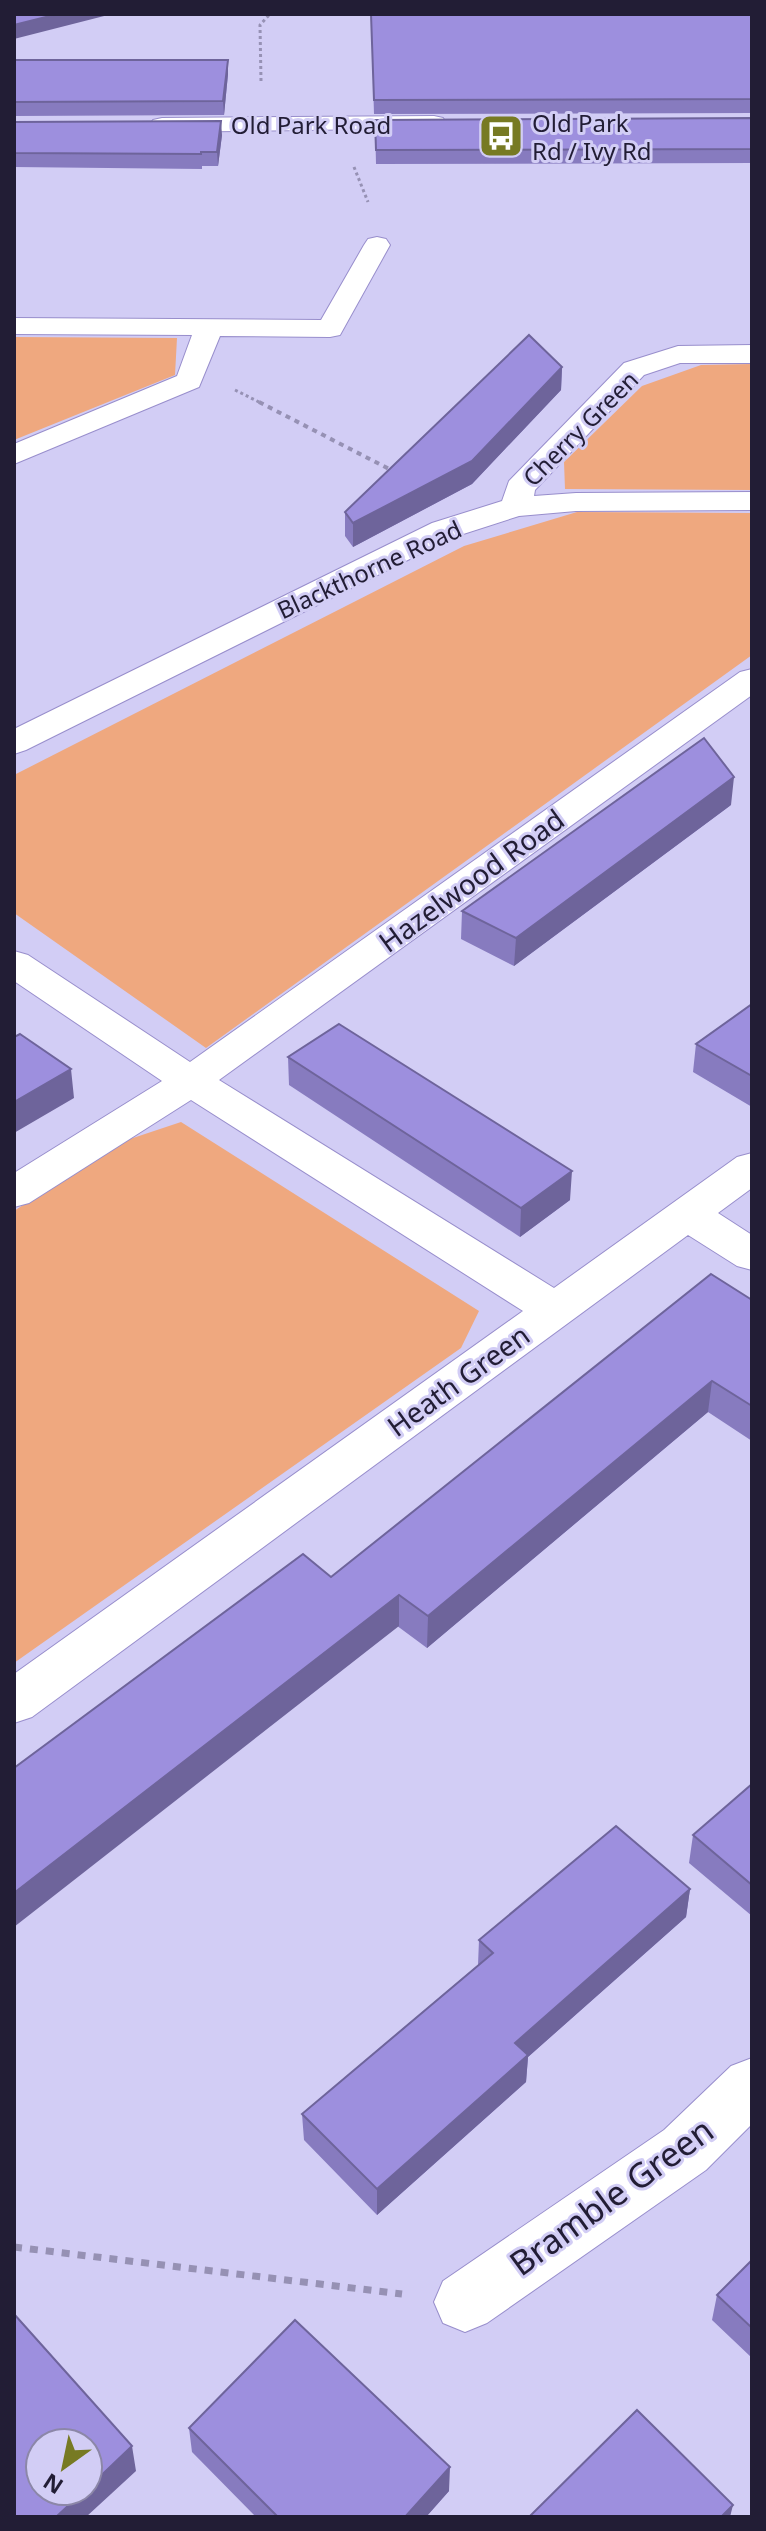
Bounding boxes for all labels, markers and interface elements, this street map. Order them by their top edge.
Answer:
place label: Old Park Rd / Ivy Rd [532,106,652,167]
street label: Old Park Road [231,108,391,141]
bus stop icon: Old Park Rd / Ivy Rd [477,112,525,160]
street label: Cherry Green [515,363,645,493]
street label: Blackthorne Road [271,512,467,626]
street label: Hazelwood Road [371,800,571,960]
street label: Heath Green [379,1315,537,1445]
street label: Bramble Green [500,2106,722,2286]
north arrow [24,2427,104,2507]
text: N [37,2467,68,2502]

